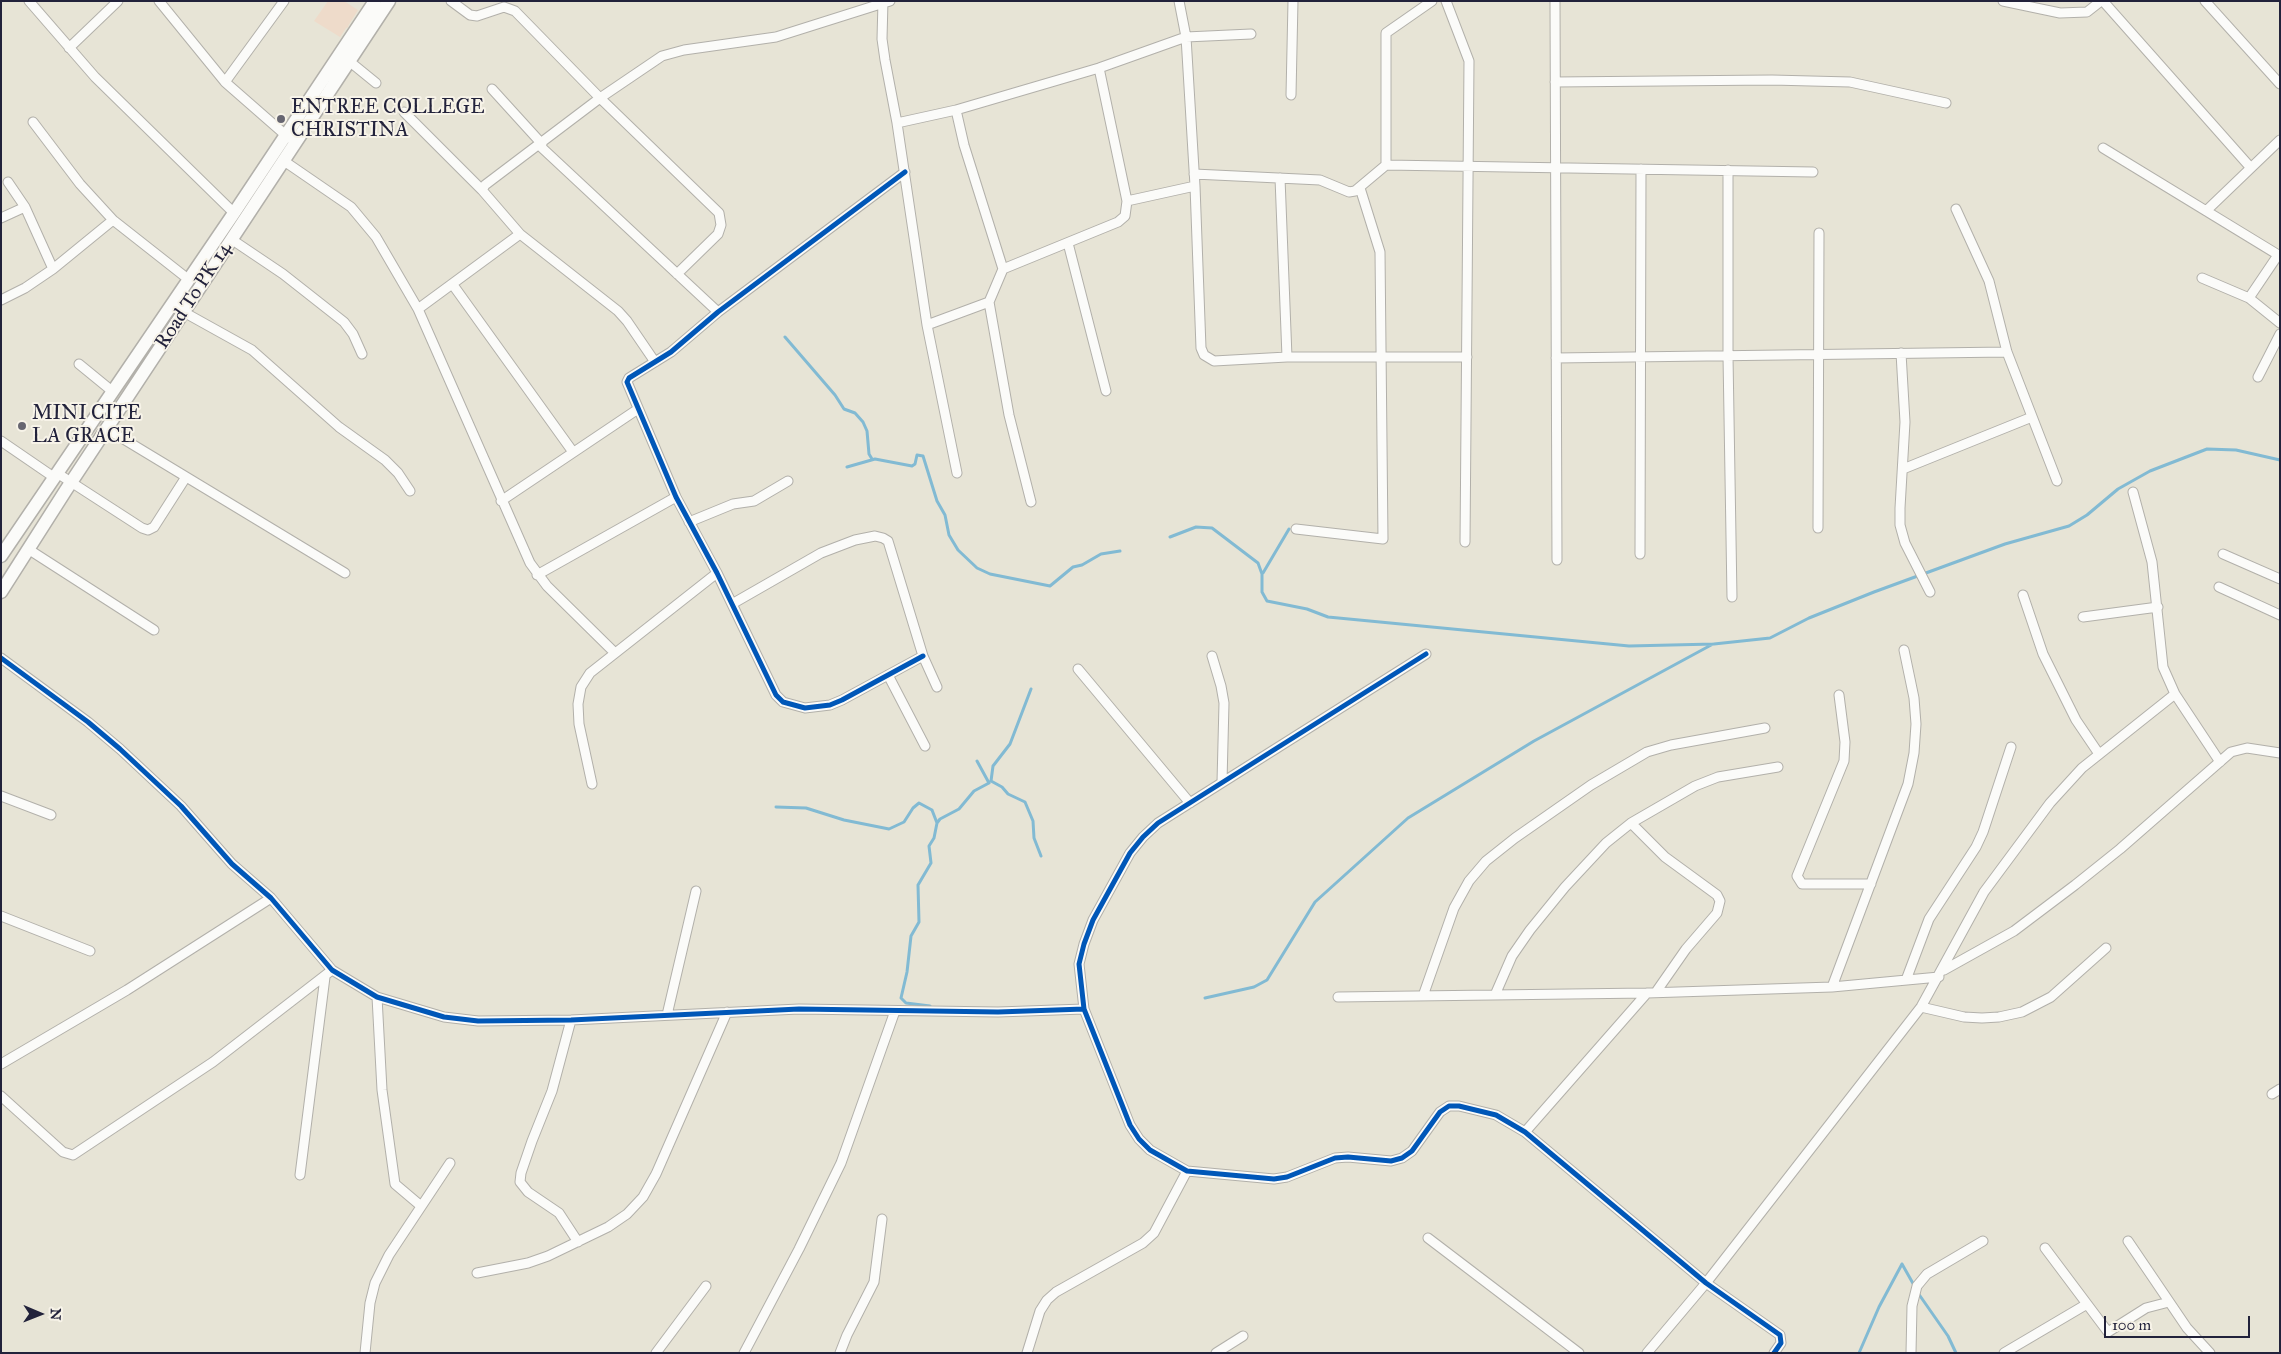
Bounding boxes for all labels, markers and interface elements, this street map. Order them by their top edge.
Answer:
place label: ENTREE COLLEGE CHRISTINA [291,96,485,143]
marker: ENTREE COLLEGE CHRISTINA [275,113,287,125]
street label: Road To PK 14 [151,238,237,354]
place label: MINI CITE LA GRACE [32,402,141,449]
marker: MINI CITE LA GRACE [16,420,28,432]
north arrow [15,1289,65,1339]
scale bar [2106,1306,2252,1338]
text: N [47,1308,64,1320]
text: 100 m [2112,1316,2151,1334]

